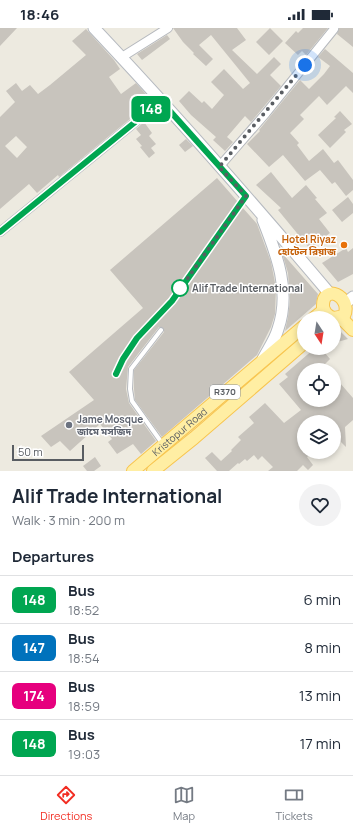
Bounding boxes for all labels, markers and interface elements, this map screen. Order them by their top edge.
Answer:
text: 18:46 [20,4,59,25]
your location [295,55,315,75]
line badge: 148 [128,96,174,122]
text: 148 [139,99,163,118]
place label: Hotel Riyaz হোটেল রিয়াজ [278,232,337,258]
marker: Hotel Riyaz হোটেল রিয়াজ [339,240,349,250]
marker: Alif Trade International [171,279,189,297]
place label: Alif Trade International [192,281,303,295]
north arrow [297,311,341,355]
map controls [297,311,341,459]
button: locate [297,363,341,407]
road number: R370 [210,385,240,399]
street label: Kristopur Road [149,404,210,459]
place label: Jame Mosque জামে মসজিদ [76,412,143,438]
button: layers [297,415,341,459]
marker: Jame Mosque জামে মসজিদ [64,420,74,430]
scale bar [12,443,84,462]
text: 50 m [18,444,43,459]
text: Alif Trade International [12,483,222,509]
button: heart [299,484,341,526]
text: Walk · 3 min · 200 m [12,511,125,529]
text: Departures [12,546,94,567]
text: Bus [68,580,95,601]
text: 6 min [304,589,341,610]
text: 148 [22,590,46,609]
text: 18:52 [68,601,99,619]
text: Bus [68,628,95,649]
text: 8 min [304,637,341,658]
text: 147 [23,638,45,657]
text: 18:54 [68,649,100,667]
text: Bus [68,676,95,697]
text: 13 min [299,685,341,706]
text: 174 [23,686,45,705]
text: 18:59 [68,697,100,715]
text: Bus [68,724,95,745]
text: 17 min [299,733,341,754]
text: 148 [22,734,46,753]
text: 19:03 [68,745,100,763]
tab: Directions [40,784,92,823]
tab: Map [173,784,195,823]
tab: Tickets [276,784,313,823]

